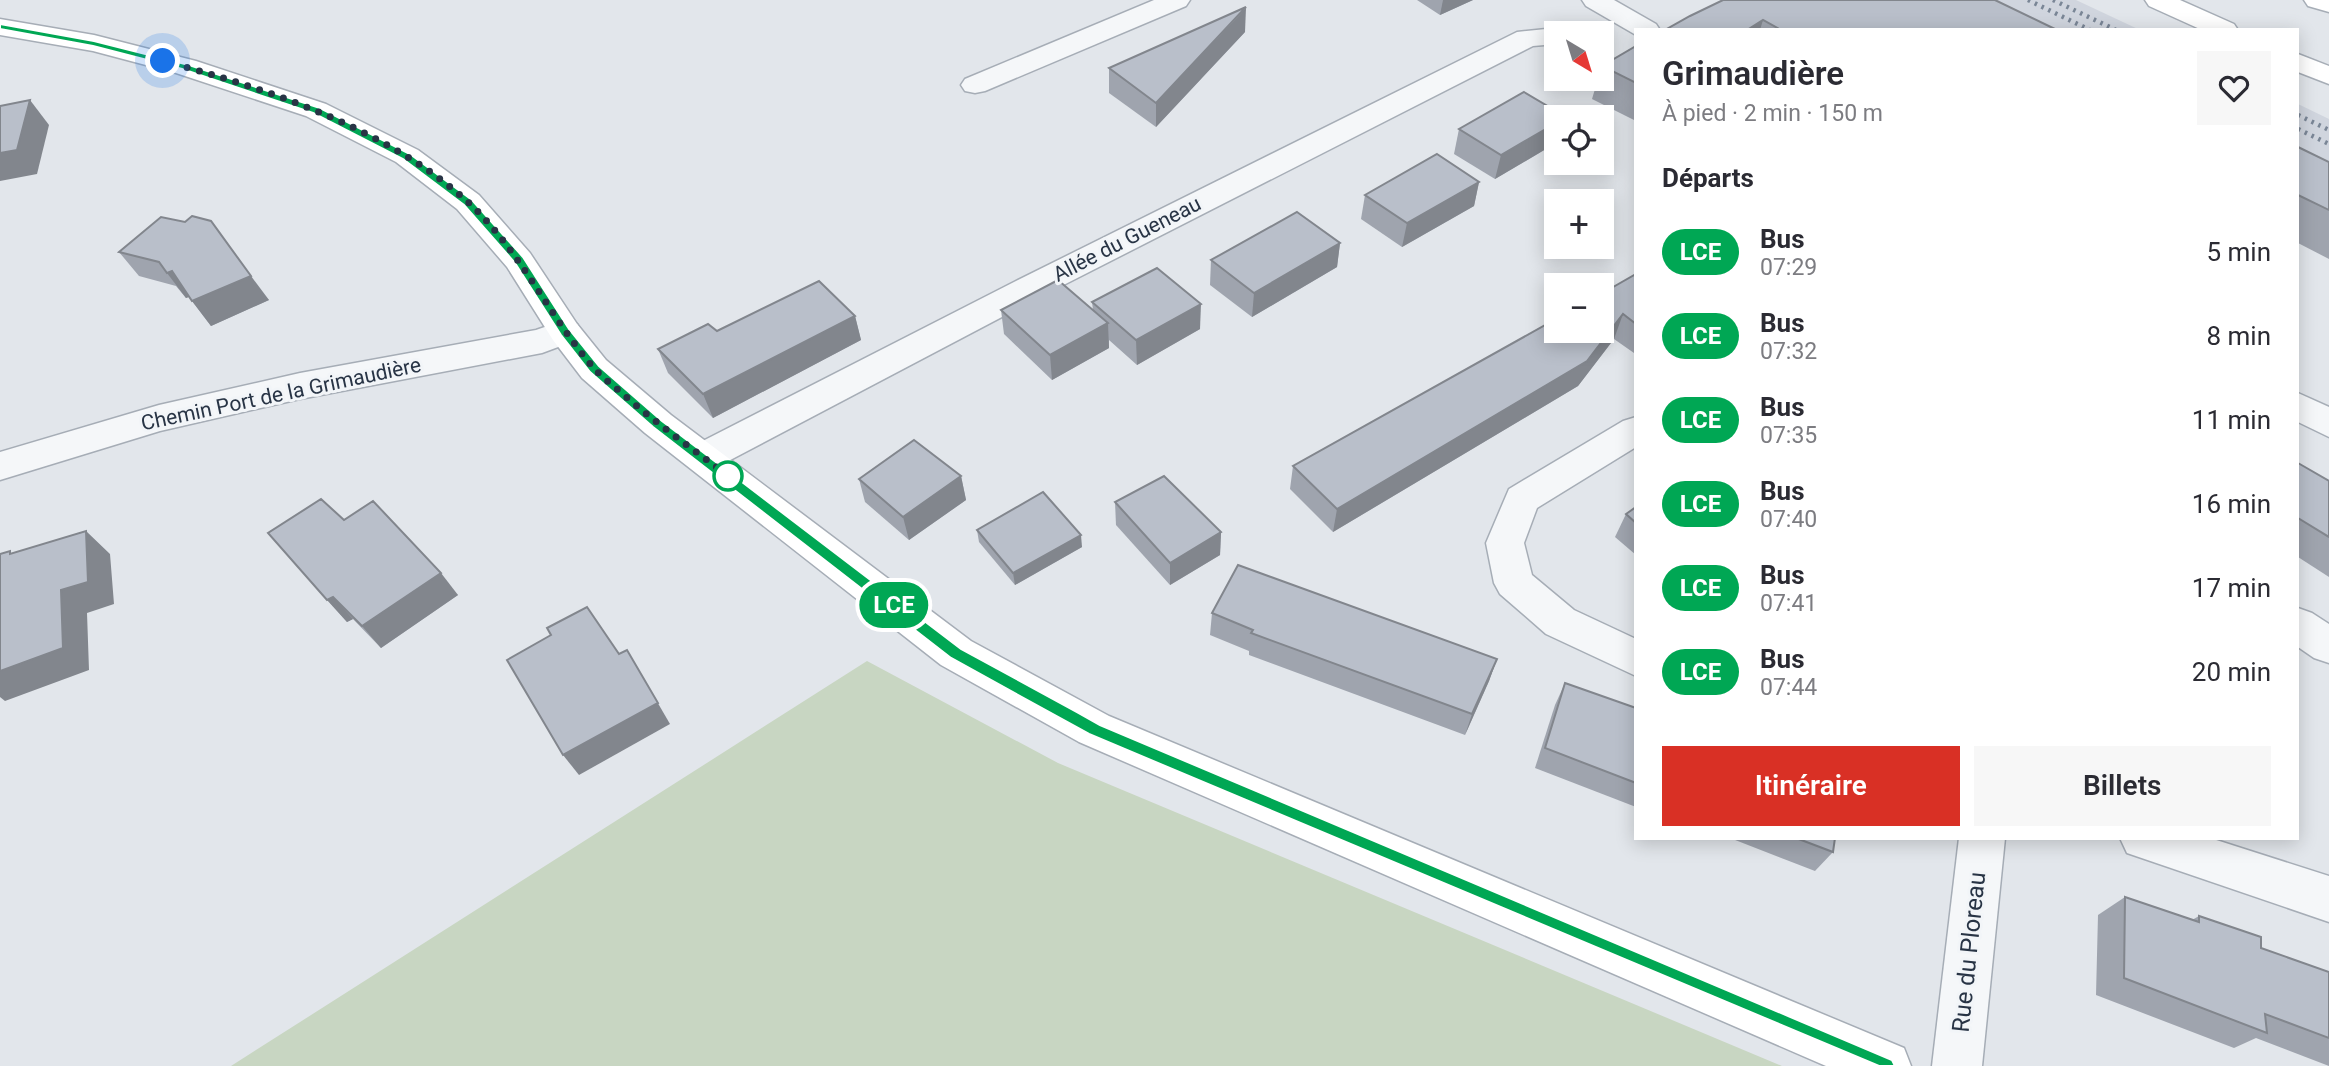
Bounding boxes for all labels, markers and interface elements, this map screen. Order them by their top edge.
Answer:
north arrow [1544,21,1614,91]
map controls [1544,21,1614,343]
your location [145,43,180,78]
button: heart [2197,51,2271,125]
text: Grimaudière [1662,54,1844,93]
text: À pied · 2 min · 150 m [1662,100,1883,127]
button: locate [1544,105,1614,175]
text: Départs [1662,163,1754,193]
button: + [1544,189,1614,259]
street label: Allée du Gueneau [1049,191,1205,287]
text: Bus [1760,224,1805,254]
text: 5 min [2206,237,2271,267]
text: LCE [1680,238,1721,266]
text: 07:29 [1760,254,1817,281]
button: − [1544,273,1614,343]
text: Bus [1760,308,1805,338]
text: 8 min [2206,321,2271,351]
text: LCE [1680,322,1721,350]
text: 07:32 [1760,338,1817,365]
street label: Chemin Port de la Grimaudière [139,353,423,435]
text: Bus [1760,392,1805,422]
text: 11 min [2192,405,2271,435]
text: LCE [1680,406,1721,434]
text: 07:35 [1760,422,1817,449]
unlabelled marker [713,461,743,491]
text: Bus [1760,476,1805,506]
text: 16 min [2192,489,2271,519]
text: LCE [1680,490,1721,518]
text: 07:40 [1760,506,1817,533]
text: Bus [1760,560,1805,590]
text: 17 min [2192,573,2271,603]
text: LCE [1680,574,1721,602]
line badge: LCE [854,582,934,628]
text: 07:41 [1760,590,1817,617]
text: LCE [873,591,915,619]
text: Bus [1760,644,1805,674]
text: 20 min [2192,657,2271,687]
text: LCE [1680,658,1721,686]
text: 07:44 [1760,674,1817,701]
button: Itinéraire [1662,746,1960,826]
button: Billets [1974,746,2271,826]
street label: Rue du Ploreau [1947,870,1991,1034]

